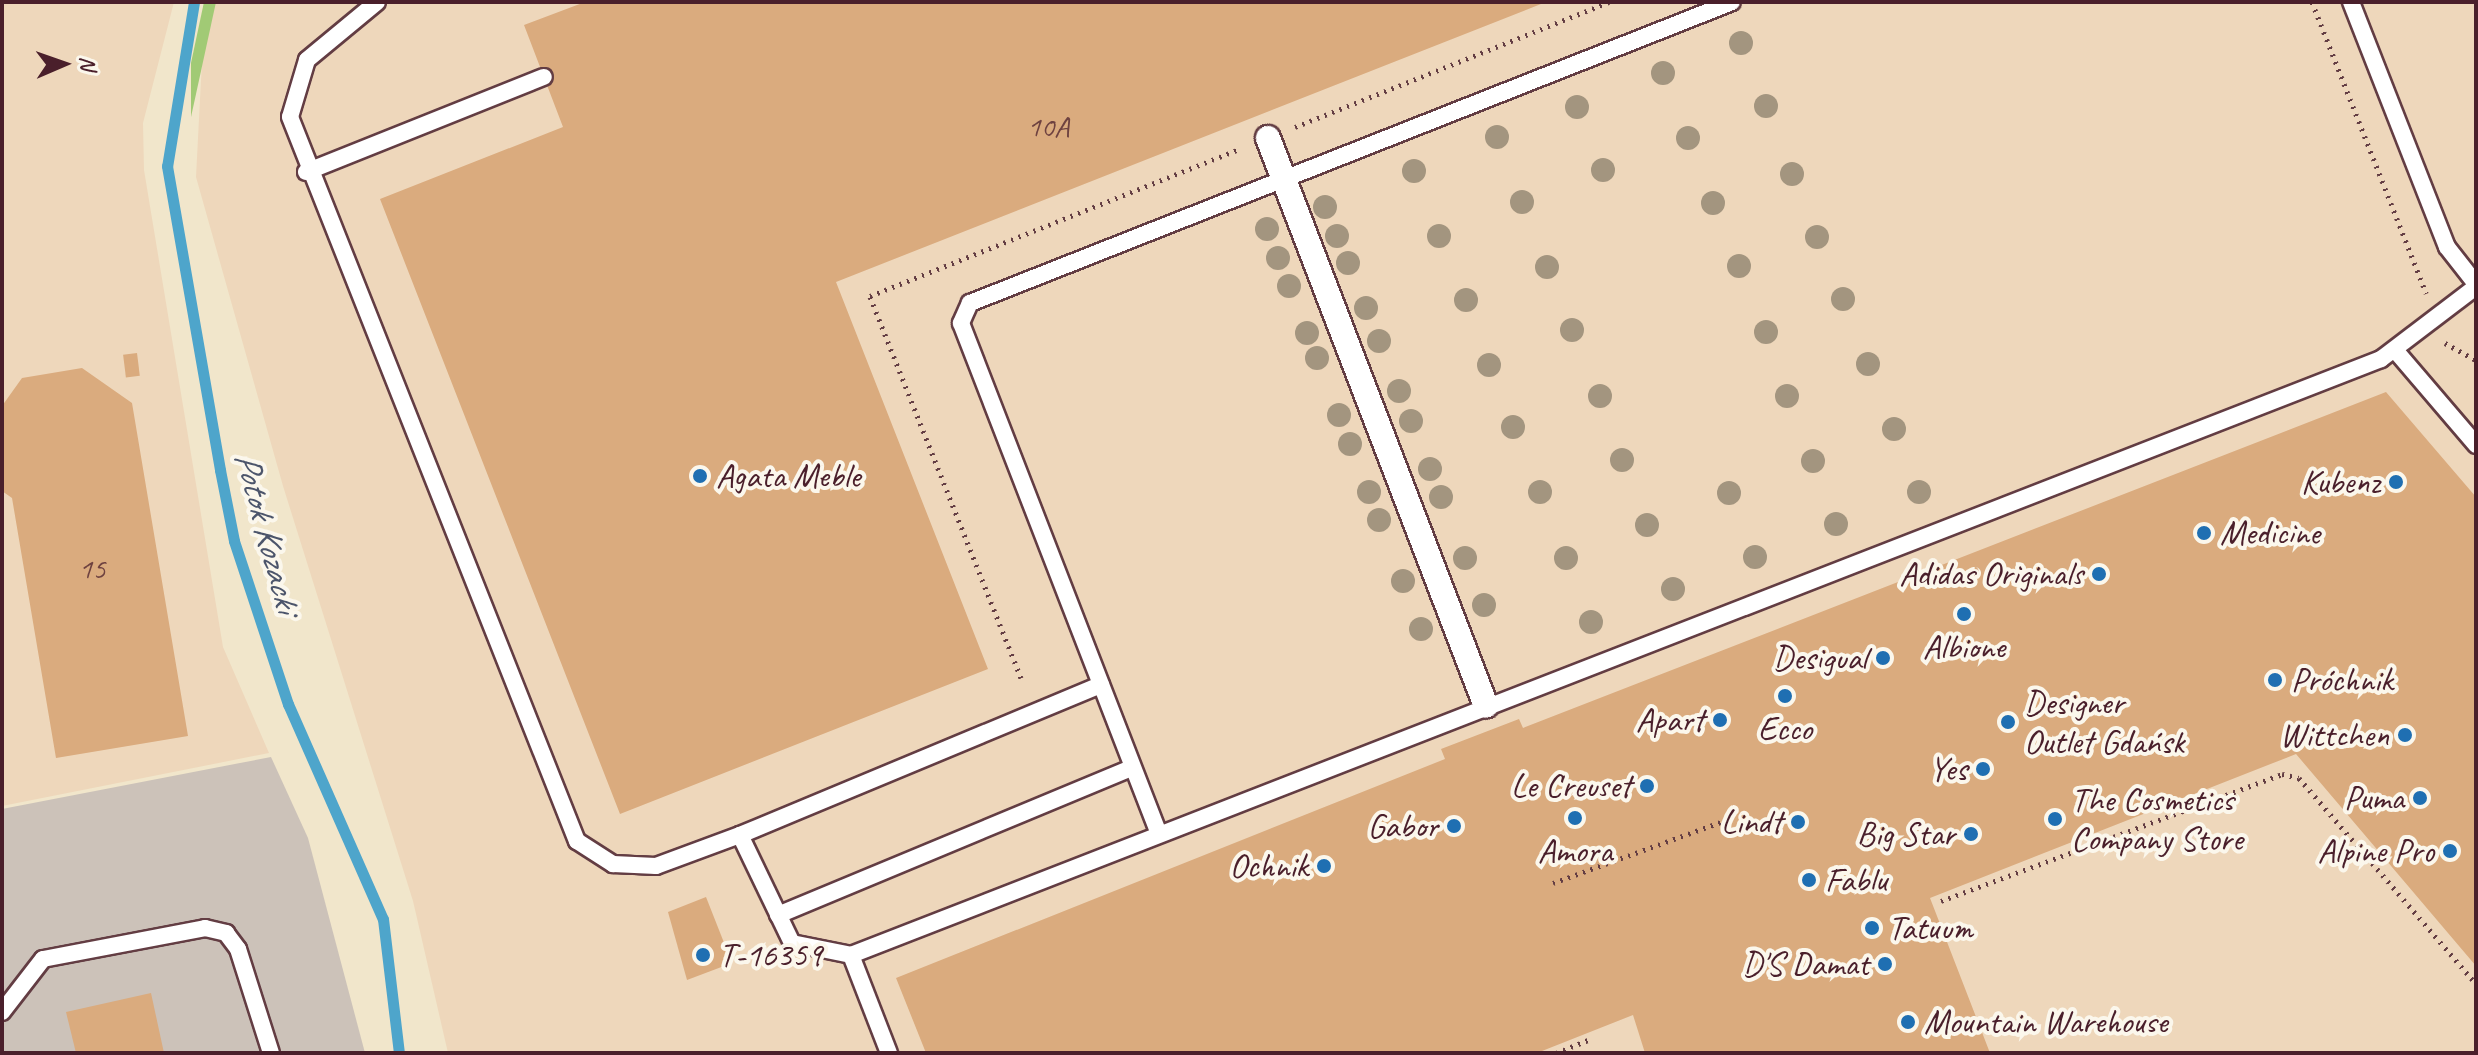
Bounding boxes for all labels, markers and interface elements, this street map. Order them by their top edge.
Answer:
north arrow [24,24,104,104]
text: N [74,56,102,70]
house number: 10A [1027,108,1069,144]
water label: Potok Kozacki [225,448,309,616]
place label: Agata Meble [716,456,860,496]
place label: Kubenz [2301,462,2380,502]
marker: Agata Meble [691,467,709,485]
marker: Kubenz [2387,473,2405,491]
place label: Medicine [2220,513,2320,553]
marker: Medicine [2195,524,2213,542]
house number: 15 [79,550,105,586]
place label: Adidas Originals [1899,554,2083,594]
marker: Adidas Originals [2090,565,2108,583]
marker: Albione [1955,605,1973,623]
place label: Albione [1923,627,2005,667]
place label: Desigual [1773,638,1867,678]
marker: Desigual [1874,649,1892,667]
place label: Próchnik [2291,660,2393,700]
marker: Próchnik [2266,671,2284,689]
place label: Designer Outlet Gdańsk [2024,682,2185,762]
marker: Ecco [1776,687,1794,705]
place label: Apart [1636,700,1704,740]
place label: Ecco [1758,709,1812,749]
marker: Apart [1711,711,1729,729]
marker: Designer Outlet Gdańsk [1999,713,2017,731]
place label: Wittchen [2280,715,2389,755]
marker: Wittchen [2396,726,2414,744]
place label: Yes [1929,749,1967,789]
marker: Yes [1974,760,1992,778]
place label: Le Creuset [1511,766,1631,806]
marker: Le Creuset [1638,777,1656,795]
place label: Puma [2344,778,2404,818]
place label: The Cosmetics Company Store [2071,779,2243,858]
marker: Puma [2411,789,2429,807]
place label: Lindt [1721,802,1782,842]
place label: Gabor [1368,806,1438,846]
marker: Amora [1566,809,1584,827]
marker: The Cosmetics Company Store [2046,810,2064,828]
marker: Lindt [1789,813,1807,831]
place label: Big Star [1855,814,1955,854]
marker: Gabor [1445,817,1463,835]
marker: Big Star [1962,825,1980,843]
place label: Amora [1538,831,1612,871]
place label: Alpine Pro [2317,831,2434,871]
marker: Alpine Pro [2441,842,2459,860]
place label: Ochnik [1230,846,1308,886]
marker: Ochnik [1315,857,1333,875]
place label: Fablu [1825,860,1887,900]
marker: Fablu [1800,871,1818,889]
place label: Tatuum [1888,908,1973,948]
marker: Tatuum [1863,919,1881,937]
place label: T-16359 [719,935,822,975]
place label: D'S Damat [1742,944,1869,984]
marker: T-16359 [694,946,712,964]
marker: D'S Damat [1876,955,1894,973]
place label: Mountain Warehouse [1924,1002,2169,1042]
marker: Mountain Warehouse [1899,1013,1917,1031]

